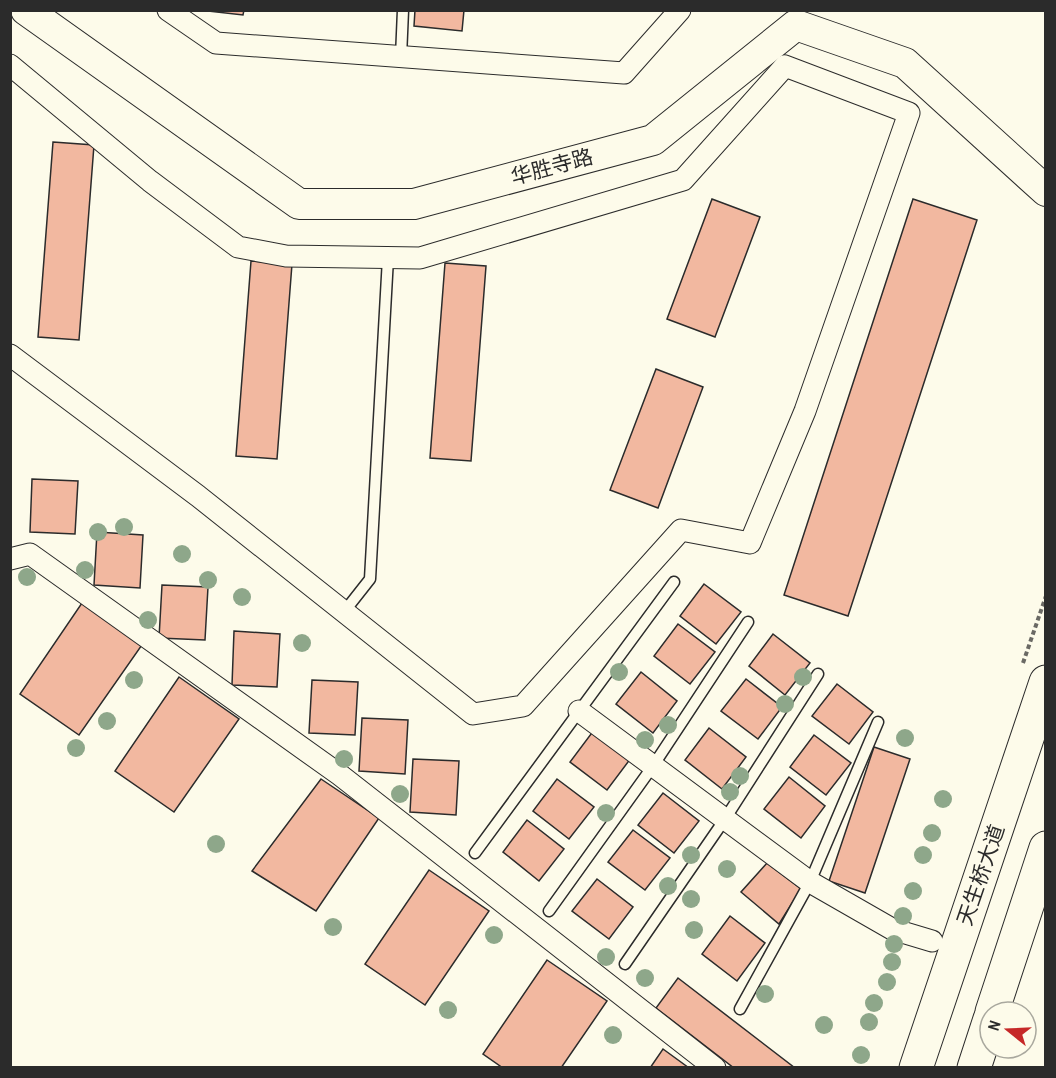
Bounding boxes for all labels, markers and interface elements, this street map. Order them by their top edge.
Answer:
street label: 华胜寺路 [508,142,596,191]
street label: 天生桥大道 [950,820,1011,929]
north arrow [978,1000,1038,1060]
text: N [982,1017,1006,1033]

